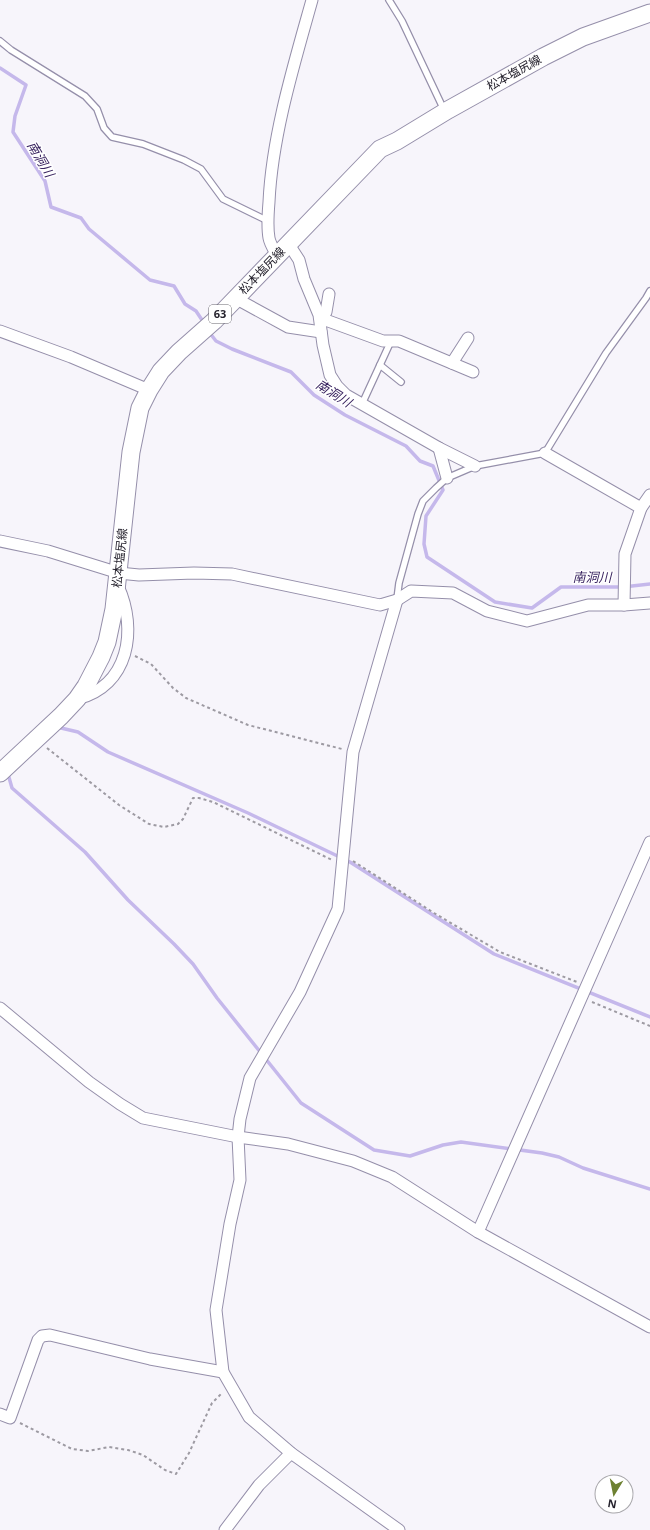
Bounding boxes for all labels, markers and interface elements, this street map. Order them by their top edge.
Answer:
street label: 松本塩尻線 [483,51,544,95]
water label: 南洞川 [23,138,60,182]
street label: 松本塩尻線 [235,243,289,298]
road number: 63 [209,305,231,323]
water label: 南洞川 [313,375,357,412]
street label: 松本塩尻線 [108,527,131,589]
water label: 南洞川 [572,568,613,586]
north arrow [594,1474,634,1514]
text: N [606,1496,618,1513]

